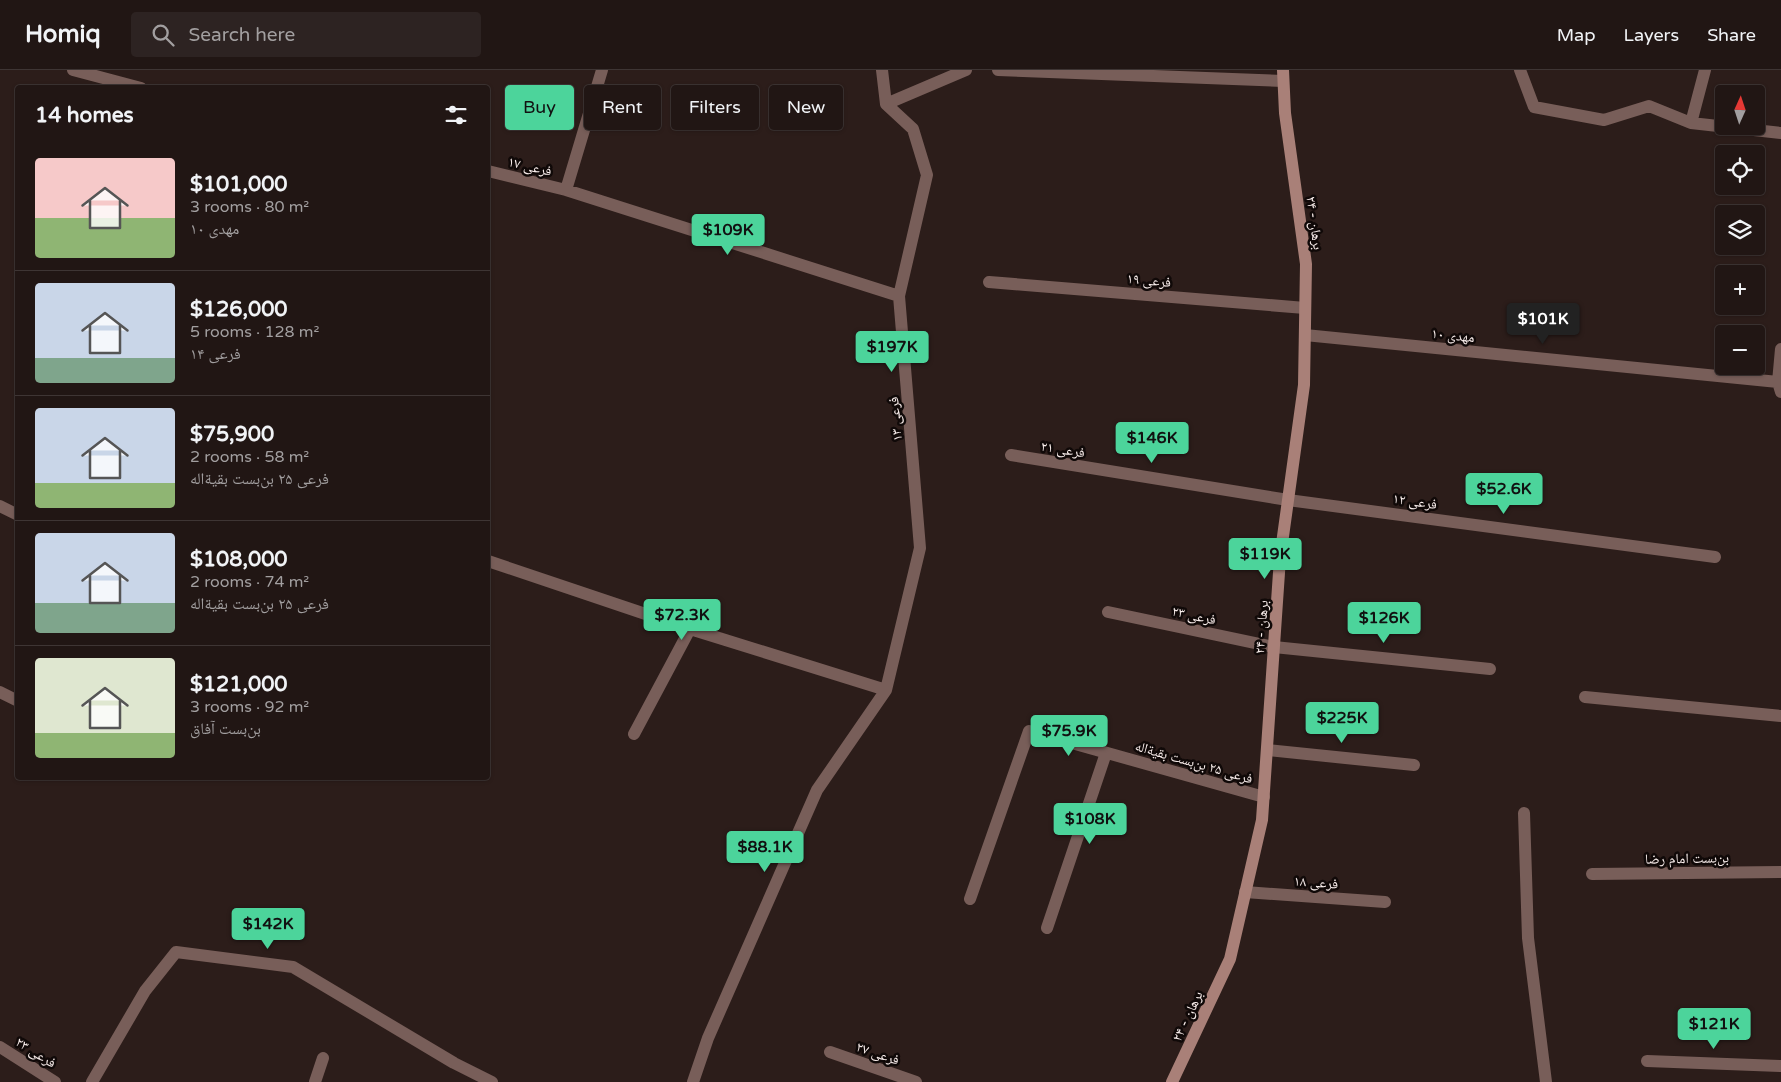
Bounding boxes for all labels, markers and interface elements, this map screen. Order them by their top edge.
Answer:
search box [131,12,481,57]
text: Homiq [25,20,101,49]
icon: search [149,21,177,49]
text: Search here [189,24,295,46]
text: Map [1557,24,1596,46]
text: Layers [1624,24,1679,46]
text: Share [1707,24,1756,46]
chip: Buy [505,85,574,130]
chip: Rent [584,85,661,130]
chip: Filters [671,85,759,130]
chip: New [769,85,843,130]
north arrow [1715,85,1765,135]
map controls [1715,85,1765,375]
icon: filters [442,101,470,129]
text: 14 homes [35,103,134,128]
button: locate [1715,145,1765,195]
street label: فرعی ۱۷ [506,153,554,180]
text: $101,000 [190,172,288,197]
icon: home [75,178,135,238]
street label: ۲۴ - برهان [1302,195,1327,251]
text: 3 rooms · 80 m² [190,197,309,217]
button: layers [1715,205,1765,255]
pin: $109K [693,214,763,256]
text: ۱۰ مهدی [190,219,239,239]
text: $109K [703,220,753,240]
button: + [1715,265,1765,315]
street label: فرعی ۱۹ [1126,270,1172,291]
text: $126,000 [190,297,288,322]
pin: $101K [1508,302,1578,345]
icon: home [75,303,135,363]
text: $101K [1518,309,1568,329]
text: 5 rooms · 128 m² [190,322,319,342]
street label: ۱۰ مهدی [1431,325,1475,346]
button: − [1715,325,1765,375]
pin: $197K [857,330,927,373]
text: $197K [867,337,917,357]
text: فرعی ۱۴ [190,344,241,364]
street label: فرعی ۱۳ [885,396,906,442]
text: $75,900 [190,422,274,447]
pin: $146K [1117,422,1187,464]
icon: home [75,428,135,488]
text: $146K [1127,428,1177,448]
street label: فرعی ۲۱ [1040,438,1086,461]
text: 2 rooms · 58 m² [190,447,309,467]
text: فرعی ۲۵ بن‌بست بقیة‌اله [190,469,329,489]
pin: $52.6K [1463,472,1545,515]
text: $52.6K [1477,479,1531,499]
street label: فرعی ۱۲ [1392,490,1438,513]
pin: $119K [1230,538,1300,580]
text: $119K [1240,544,1290,564]
text: $108,000 [190,547,288,572]
icon: home [75,553,135,613]
text: 2 rooms · 74 m² [190,572,309,592]
text: فرعی ۲۵ بن‌بست بقیة‌اله [190,594,329,614]
pin: $72.3K [641,598,723,641]
street label: ۲۴ - برهان [1251,599,1272,655]
pin: $126K [1349,602,1419,644]
street label: فرعی ۲۳ [1170,603,1218,628]
text: $72.3K [655,605,709,625]
text: $126K [1359,608,1409,628]
text: $121,000 [190,672,288,697]
icon: home [75,678,135,738]
text: 3 rooms · 92 m² [190,697,309,717]
pin: $225K [1307,702,1377,744]
text: $225K [1317,708,1367,728]
pin: $75.9K [1028,714,1110,757]
text: بن‌بست آفاق [190,719,261,739]
text: $75.9K [1042,721,1096,741]
street label: فرعی ۲۵ بن‌بست بقیة‌اله [1133,738,1255,787]
pin: $108K [1055,802,1125,845]
text: $108K [1065,809,1115,829]
pin: $88.1K [724,830,806,873]
text: $88.1K [738,837,792,857]
street label: بن‌بست امام رضا [1645,849,1729,869]
street label: فرعی ۱۸ [1293,872,1339,893]
pin: $142K [233,908,303,950]
text: $142K [243,914,293,934]
street label: ۲۴ - برهان [1168,988,1207,1044]
pin: $121K [1679,1008,1749,1050]
text: $121K [1689,1014,1739,1034]
street label: فرعی ۲۳ [12,1033,59,1071]
street label: فرعی ۲۷ [854,1038,902,1069]

